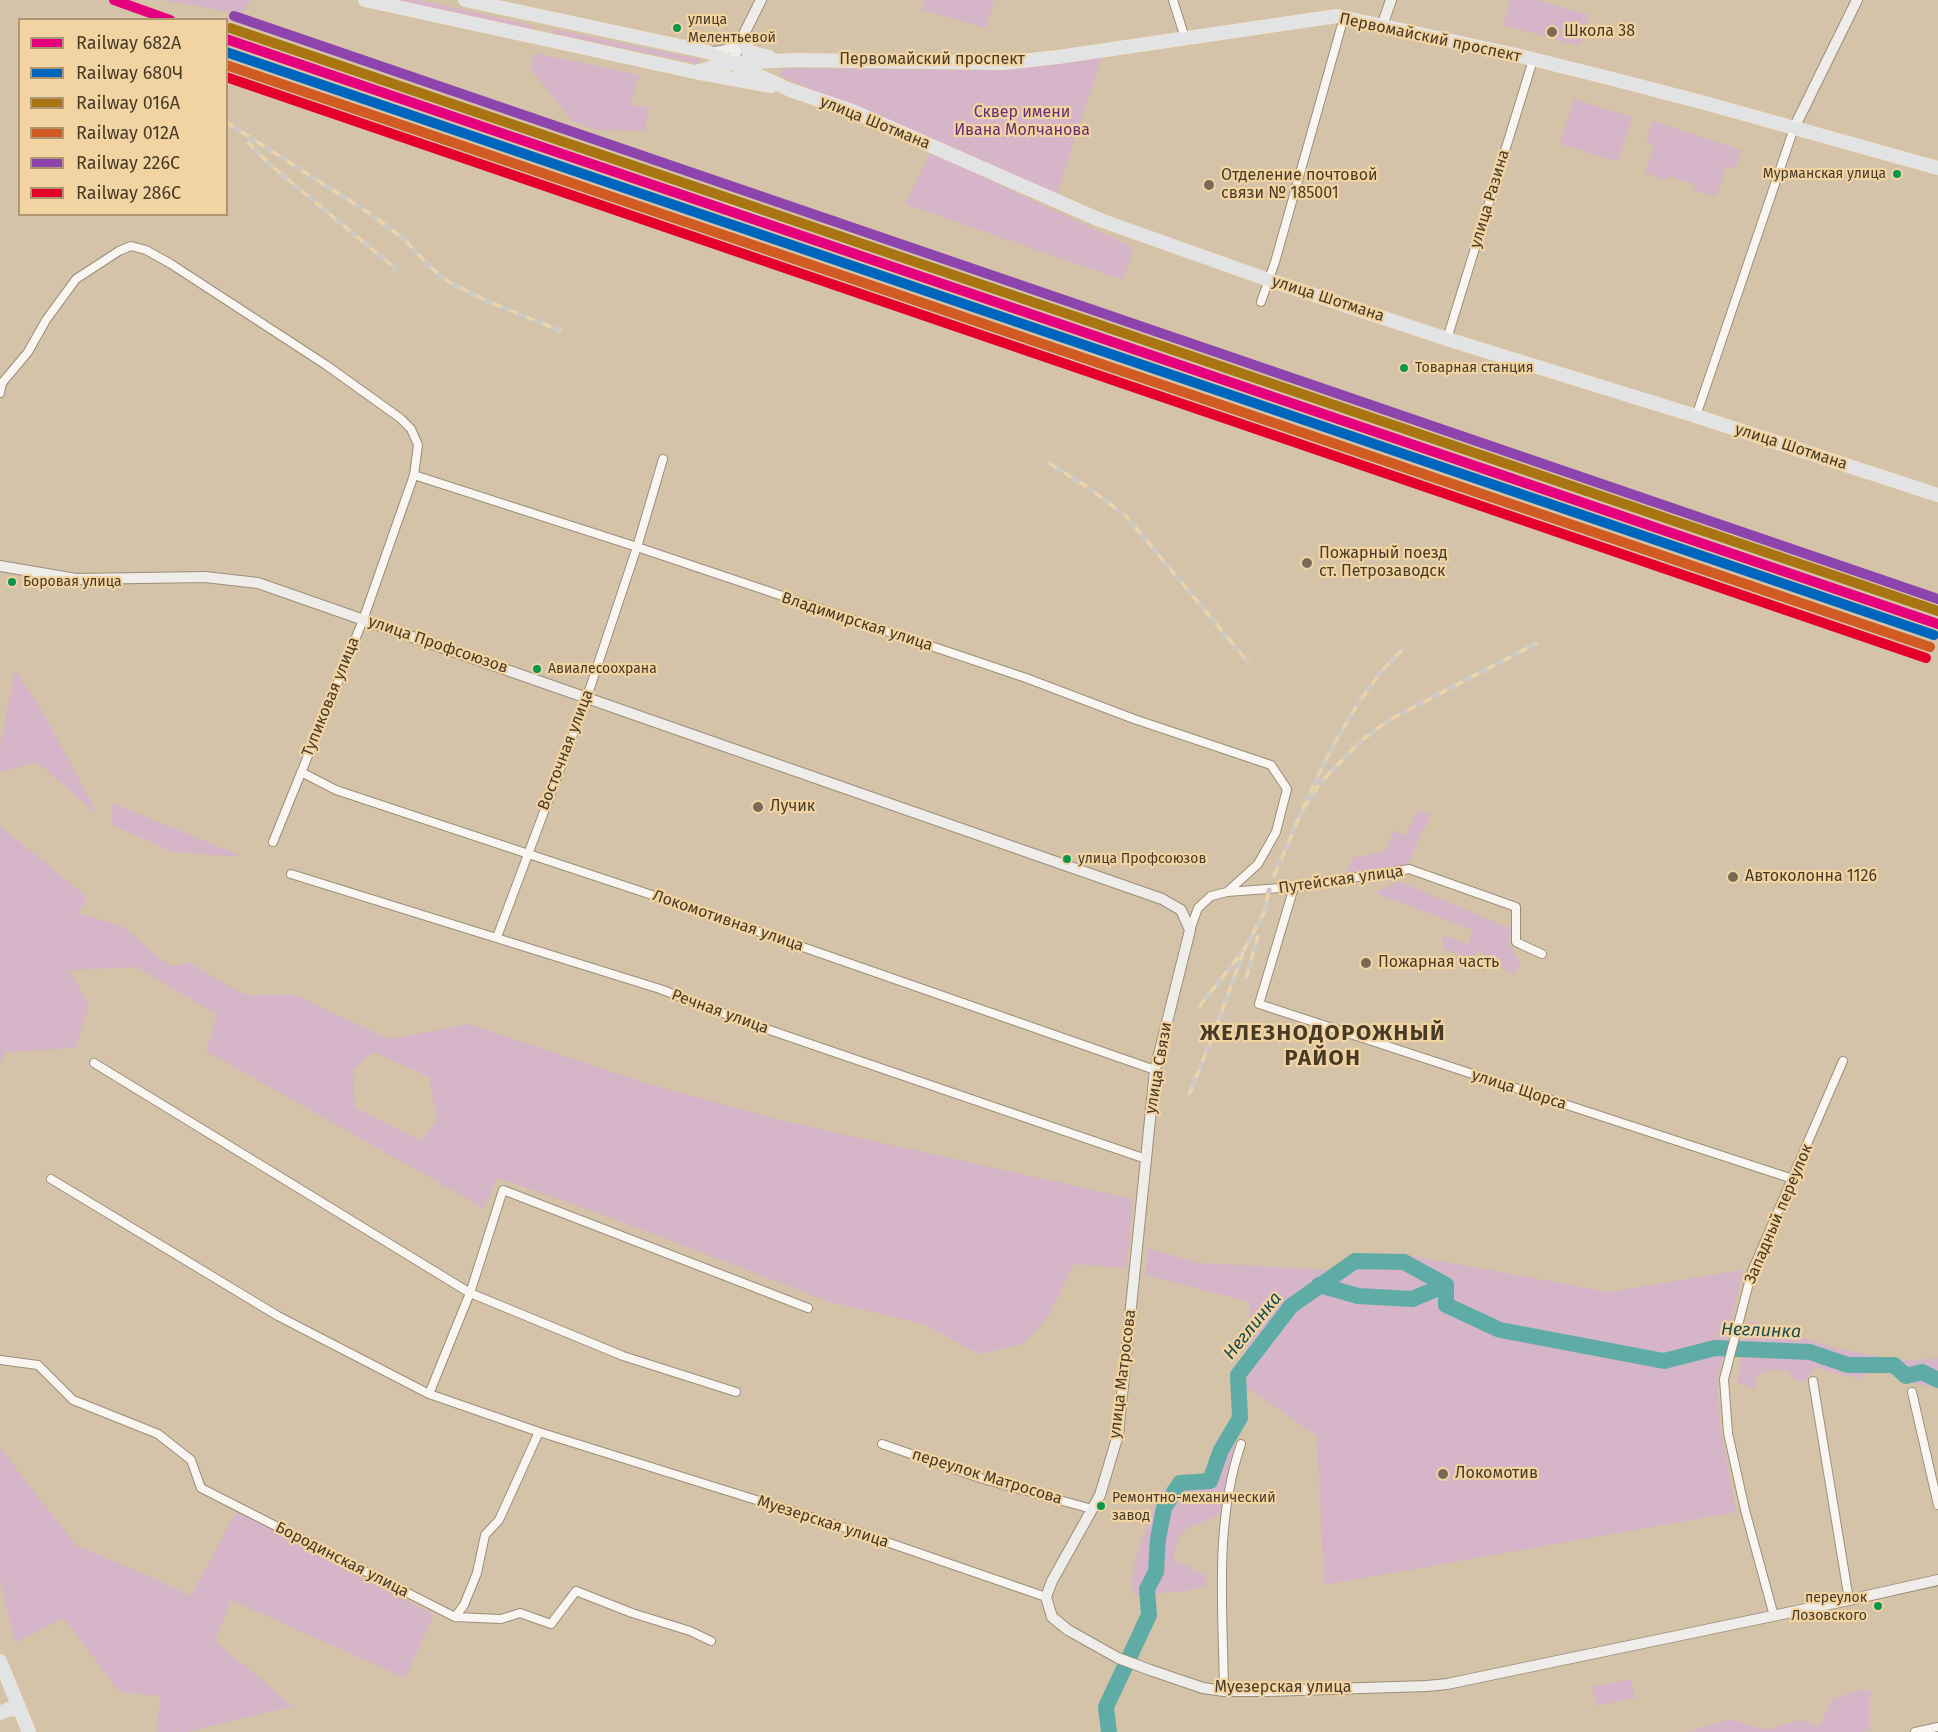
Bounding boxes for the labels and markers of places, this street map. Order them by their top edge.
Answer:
place label: улица Мелентьевой [688,12,776,44]
marker: улица Мелентьевой [671,22,683,34]
place label: Школа 38 [1564,22,1635,42]
marker: Школа 38 [1545,25,1559,39]
place label: Отделение почтовой связи № 185001 [1221,166,1378,204]
place label: Мурманская улица [1763,166,1886,182]
marker: Мурманская улица [1891,168,1903,180]
marker: Отделение почтовой связи № 185001 [1202,178,1216,192]
place label: Товарная станция [1415,360,1533,376]
marker: Товарная станция [1398,362,1410,374]
place label: Пожарный поезд ст. Петрозаводск [1319,544,1447,582]
marker: Пожарный поезд ст. Петрозаводск [1300,556,1314,570]
place label: Боровая улица [23,574,122,590]
marker: Боровая улица [6,576,18,588]
place label: Авиалесоохрана [548,661,657,677]
marker: Авиалесоохрана [531,663,543,675]
place label: Лучик [770,797,815,817]
marker: Лучик [751,800,765,814]
place label: улица Профсоюзов [1078,851,1206,867]
marker: улица Профсоюзов [1061,853,1073,865]
place label: Автоколонна 1126 [1745,867,1877,887]
marker: Автоколонна 1126 [1726,870,1740,884]
place label: Пожарная часть [1378,953,1499,973]
marker: Пожарная часть [1359,956,1373,970]
place label: Локомотив [1455,1464,1538,1484]
marker: Локомотив [1436,1467,1450,1481]
place label: Ремонтно-механический завод [1112,1490,1276,1522]
marker: Ремонтно-механический завод [1095,1500,1107,1512]
place label: переулок Лозовского [1791,1590,1867,1622]
marker: переулок Лозовского [1872,1600,1884,1612]

